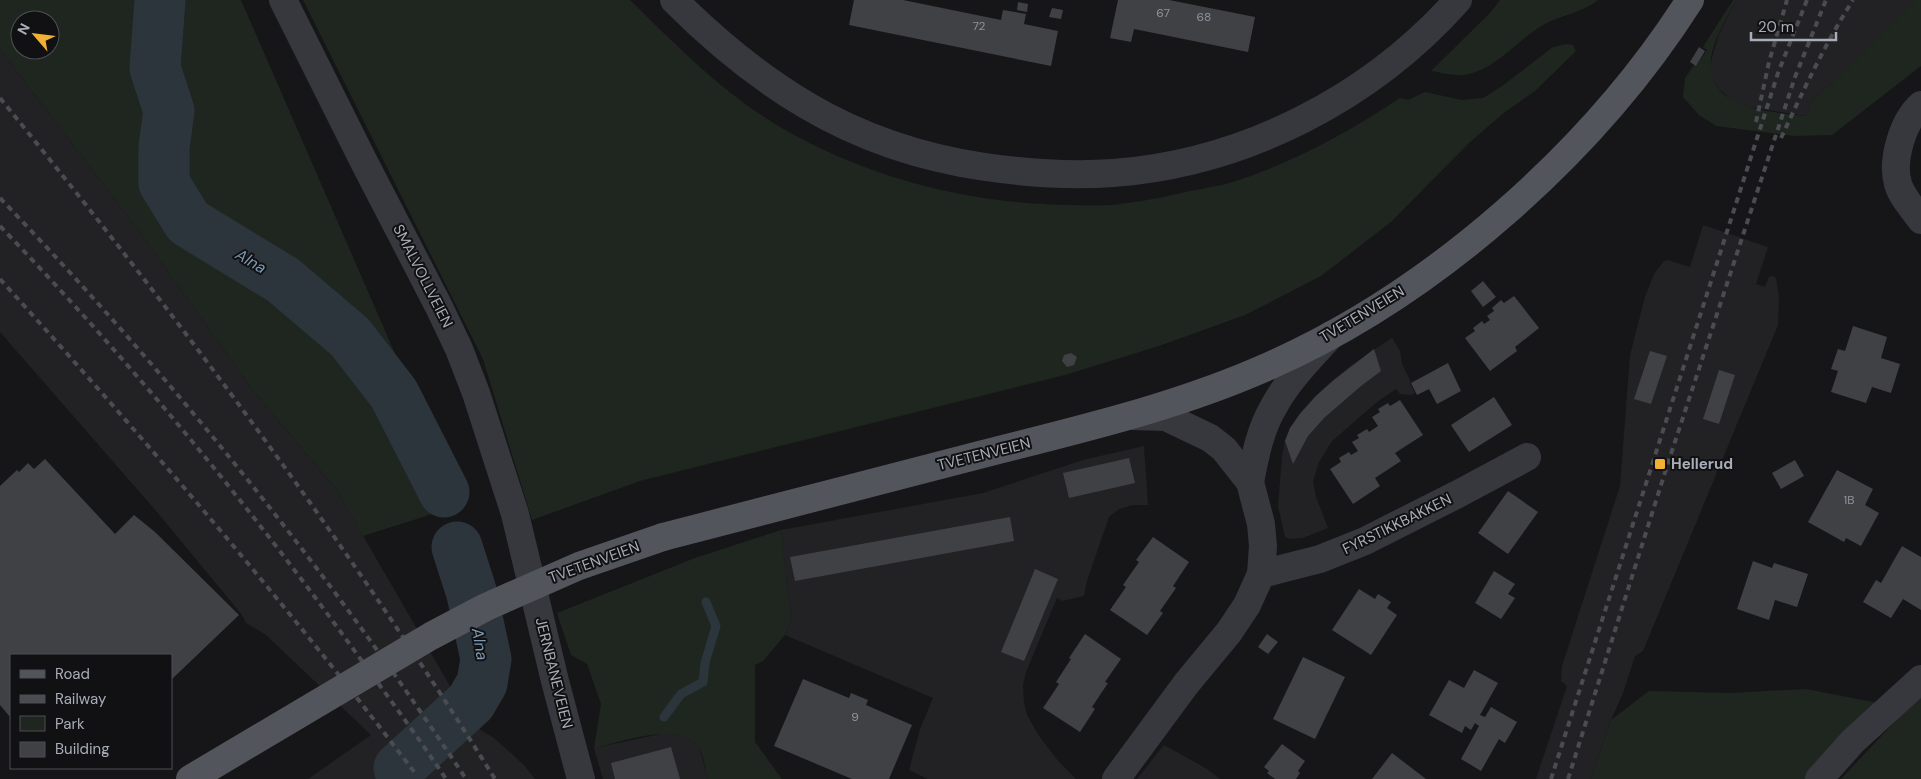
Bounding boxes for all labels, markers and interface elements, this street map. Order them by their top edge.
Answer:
house number: 67 [1156,5,1170,21]
house number: 68 [1197,9,1211,25]
north arrow [10,10,60,60]
scale bar [1751,10,1836,42]
text: 20 m [1758,17,1794,37]
house number: 72 [972,18,986,34]
text: N [13,20,34,38]
street label: SMALVOLLVEIEN [388,221,458,331]
water label: Alna [231,243,270,278]
street label: TVETENVEIEN [1316,281,1408,347]
street label: TVETENVEIEN [935,433,1033,475]
place label: Hellerud [1671,454,1733,474]
marker: Hellerud [1653,457,1667,471]
street label: FYRSTIKKBAKKEN [1339,489,1455,559]
house number: 1B [1844,492,1854,508]
street label: TVETENVEIEN [546,536,642,588]
street label: JERNBANEVEIEN [531,615,577,731]
water label: Alna [467,625,493,662]
legend [10,654,172,769]
text: Road [55,664,90,684]
text: Railway [55,689,107,709]
house number: 9 [851,709,859,725]
text: Park [55,714,85,734]
text: Building [55,739,110,759]

